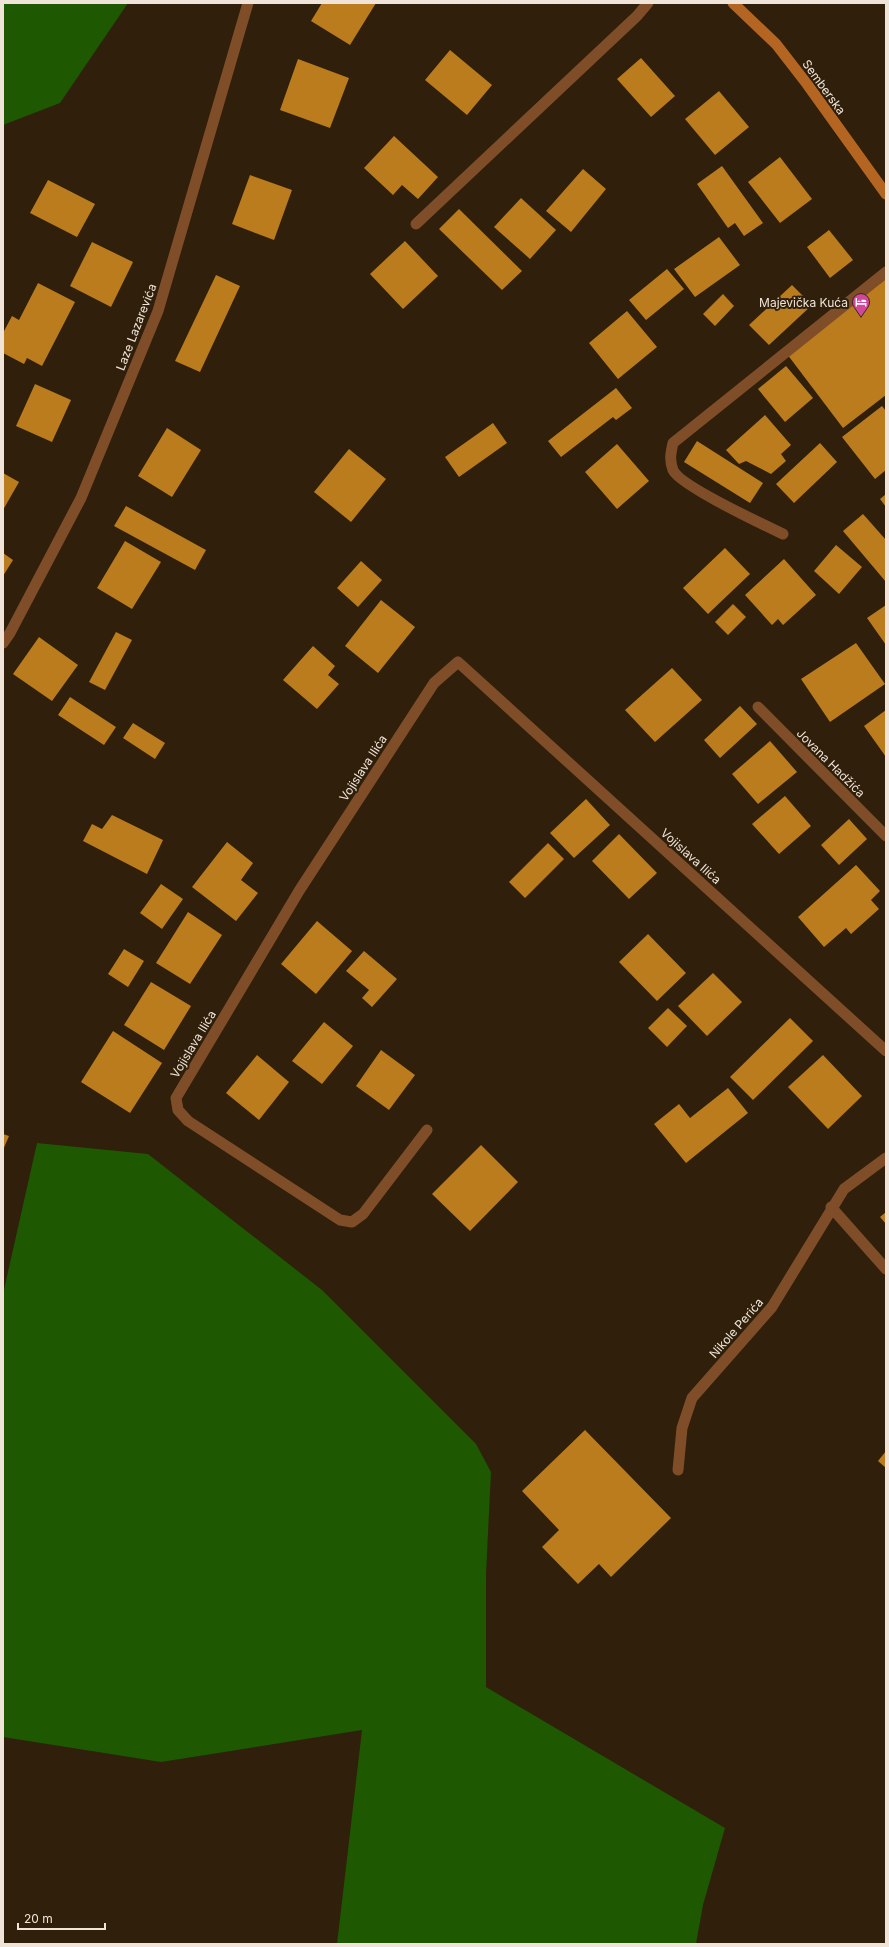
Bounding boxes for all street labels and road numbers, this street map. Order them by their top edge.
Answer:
street label: Semberska [799,57,849,117]
street label: Laze Lazarevića [113,282,159,372]
street label: Jovana Hadžića [794,726,868,800]
street label: Vojislava Ilića [336,732,390,804]
street label: Vojislava Ilića [658,825,724,887]
street label: Vojislava Ilića [167,1008,219,1080]
street label: Nikole Perića [706,1295,766,1361]

